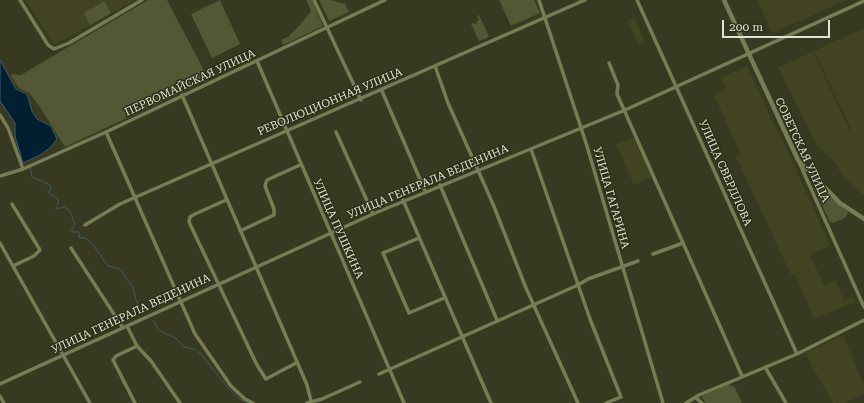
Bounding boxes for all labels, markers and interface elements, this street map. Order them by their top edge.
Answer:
scale bar [724,12,832,38]
text: 200 m [729,20,763,34]
street label: ПЕРВОМАЙСКАЯ УЛИЦА [123,47,257,119]
street label: РЕВОЛЮЦИОННАЯ УЛИЦА [256,65,404,139]
street label: СОВЕТСКАЯ УЛИЦА [772,96,832,204]
street label: УЛИЦА СВЕРДЛОВА [696,118,754,228]
street label: УЛИЦА ГЕНЕРАЛА ВЕДЕНИНА [346,142,510,222]
street label: УЛИЦА ГАГАРИНА [590,146,632,250]
street label: УЛИЦА ПУШКИНА [310,177,366,281]
street label: УЛИЦА ГЕНЕРАЛА ВЕДЕНИНА [50,271,212,357]

